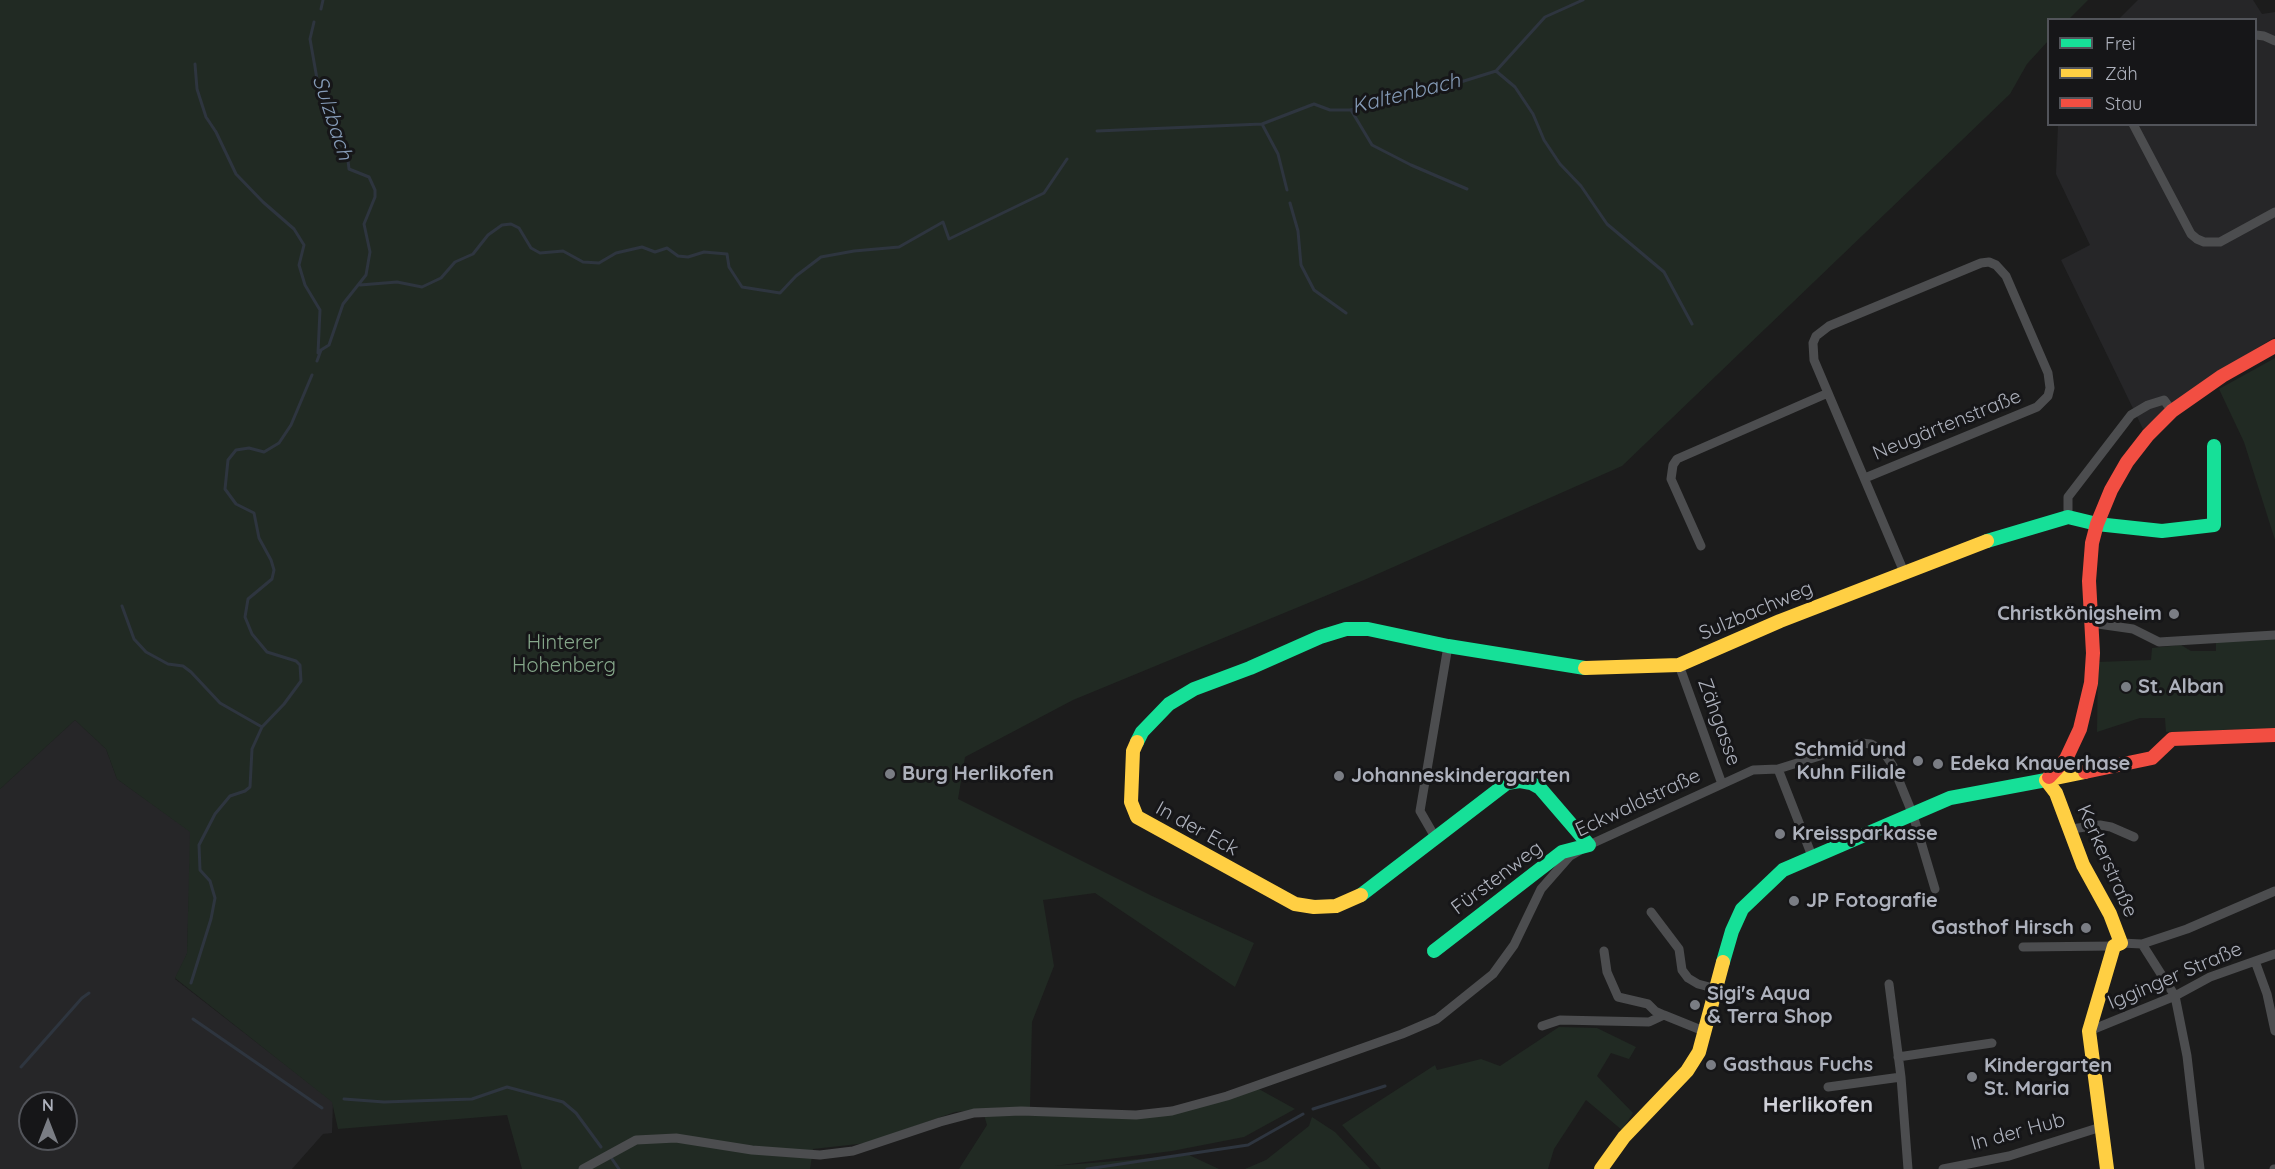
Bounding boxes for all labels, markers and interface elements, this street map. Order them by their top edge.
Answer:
legend [2047,18,2257,126]
text: Frei [2105,32,2136,55]
text: Zäh [2105,62,2138,85]
water label: Kaltenbach [1349,68,1463,120]
water label: Sulzbach [307,73,357,163]
text: Stau [2105,92,2142,115]
street label: Neugärtenstraße [1869,384,2025,466]
street label: Sulzbachweg [1695,576,1817,646]
place label: Christkönigsheim [1997,602,2162,626]
marker: Christkönigsheim [2167,607,2181,621]
park label: Hinterer Hohenberg [512,631,616,678]
street label: Zähgasse [1692,675,1746,769]
place label: St. Alban [2138,675,2224,699]
marker: St. Alban [2119,680,2133,694]
place label: Schmid und Kuhn Filiale [1794,738,1906,785]
place label: Edeka Knauerhase [1950,752,2130,776]
marker: Schmid und Kuhn Filiale [1911,754,1925,768]
marker: Edeka Knauerhase [1931,757,1945,771]
place label: Burg Herlikofen [902,762,1054,786]
place label: Johanneskindergarten [1351,764,1571,788]
street label: Eckwaldstraße [1572,764,1704,842]
marker: Burg Herlikofen [883,767,897,781]
marker: Johanneskindergarten [1332,769,1346,783]
street label: In der Eck [1151,796,1243,862]
street label: Kerkerstraße [2072,801,2142,921]
place label: Kreissparkasse [1792,822,1938,846]
marker: Kreissparkasse [1773,827,1787,841]
street label: Fürstenweg [1447,836,1547,920]
place label: JP Fotografie [1806,889,1938,913]
marker: JP Fotografie [1787,894,1801,908]
place label: Gasthof Hirsch [1931,916,2074,940]
marker: Gasthof Hirsch [2079,921,2093,935]
street label: Igginger Straße [2104,937,2246,1015]
place label: Sigi's Aqua & Terra Shop [1707,982,1833,1029]
marker: Sigi's Aqua & Terra Shop [1688,998,1702,1012]
place label: Gasthaus Fuchs [1723,1053,1873,1077]
place label: Kindergarten St. Maria [1984,1054,2112,1101]
marker: Gasthaus Fuchs [1704,1058,1718,1072]
marker: Kindergarten St. Maria [1965,1070,1979,1084]
north arrow [18,1091,78,1151]
district label: Herlikofen [1763,1092,1873,1118]
text: N [42,1095,54,1115]
street label: In der Hub [1968,1108,2068,1156]

